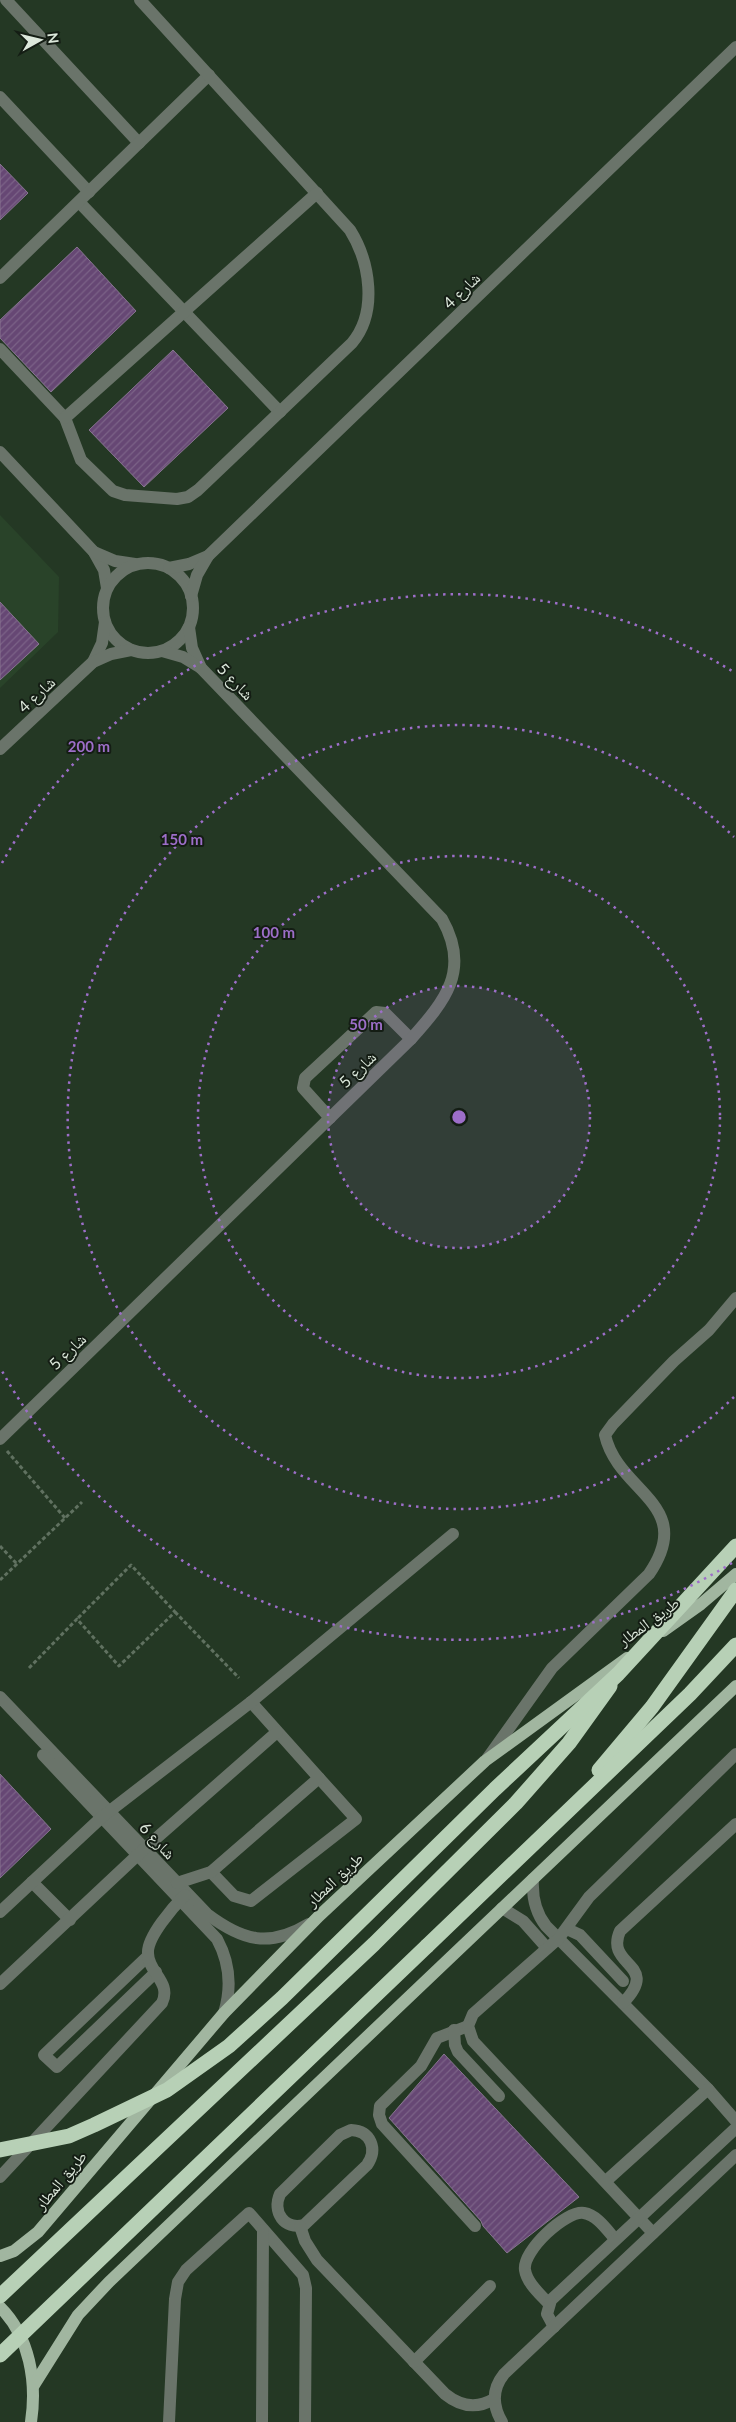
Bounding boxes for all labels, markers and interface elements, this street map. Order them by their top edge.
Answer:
north arrow [15,15,65,65]
text: N [44,32,63,45]
street label: شارع 4 [439,268,485,313]
street label: شارع 5 [213,659,258,705]
street label: شارع 4 [14,672,60,717]
text: 200 m [68,737,110,755]
text: 150 m [161,830,203,848]
text: 100 m [253,923,295,941]
text: 50 m [349,1015,383,1033]
street label: شارع 5 [335,1047,381,1092]
centre of rings [450,1108,468,1126]
street label: شارع 5 [45,1329,91,1374]
street label: طريق المطار [613,1592,683,1652]
street label: شارع 6 [135,1818,180,1864]
street label: طريق المطار [301,1848,368,1912]
street label: طريق المطار [29,2147,92,2215]

